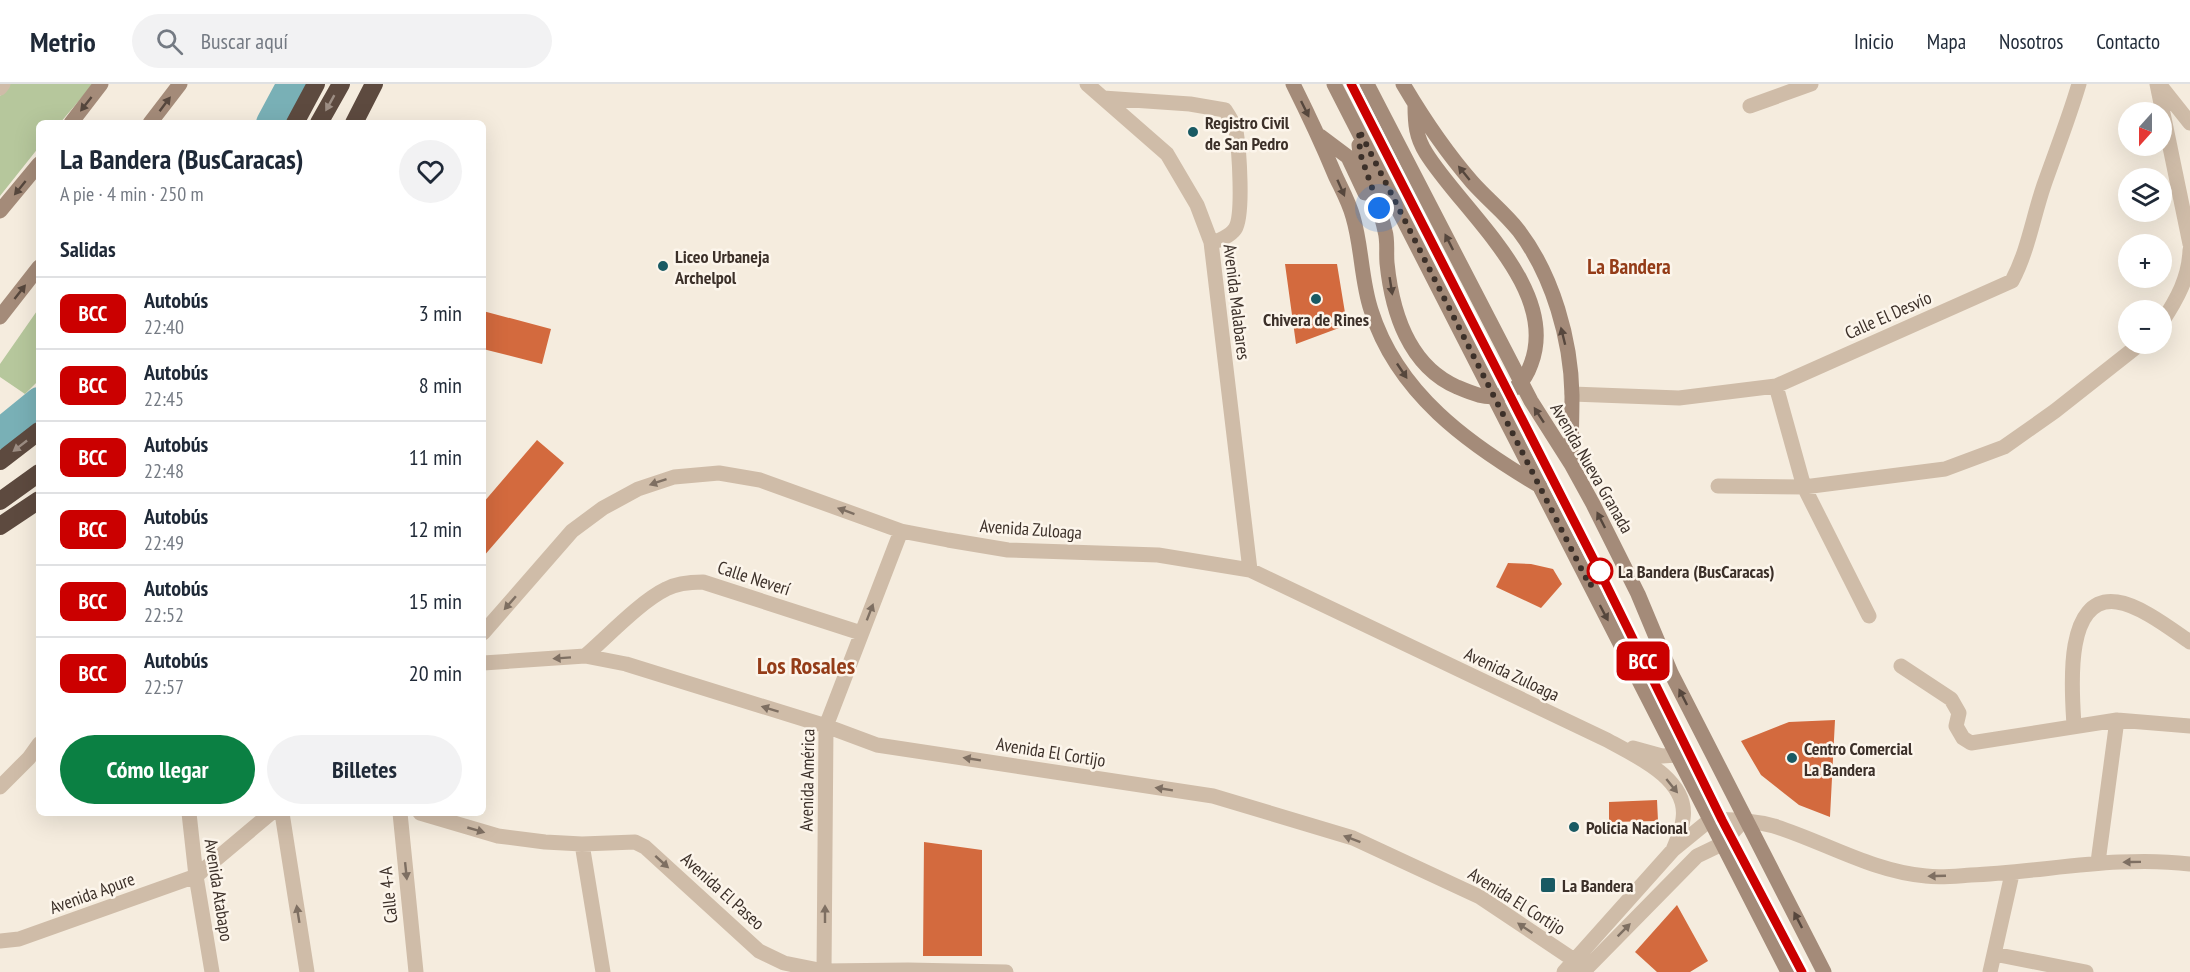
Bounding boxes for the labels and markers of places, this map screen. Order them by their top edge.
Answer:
place label: Registro Civil de San Pedro [1205,111,1290,155]
marker: Registro Civil de San Pedro [1186,125,1200,139]
place label: Liceo Urbaneja Archelpol [674,245,769,289]
marker: Liceo Urbaneja Archelpol [656,259,670,273]
marker: Chivera de Rines [1309,292,1323,306]
place label: Chivera de Rines [1263,308,1369,331]
marker: La Bandera (BusCaracas) [1587,558,1613,584]
place label: La Bandera (BusCaracas) [1618,560,1775,583]
place label: Centro Comercial La Bandera [1804,737,1913,781]
marker: Centro Comercial La Bandera [1785,751,1799,765]
place label: Policia Nacional [1586,816,1688,839]
marker: Policia Nacional [1567,820,1581,834]
place label: La Bandera [1562,874,1634,897]
marker: La Bandera [1539,876,1557,894]

